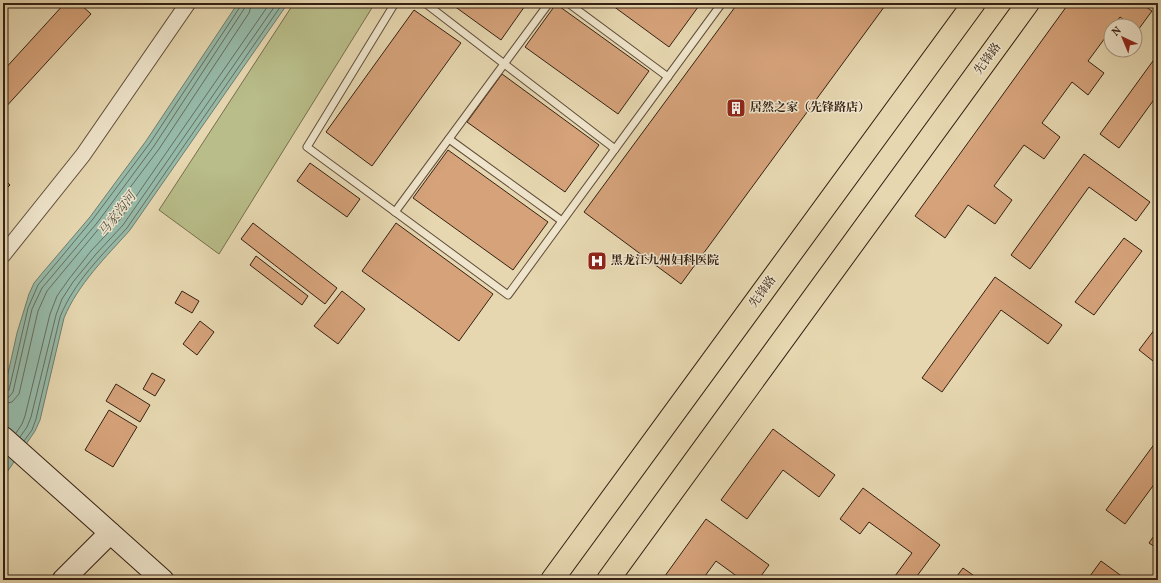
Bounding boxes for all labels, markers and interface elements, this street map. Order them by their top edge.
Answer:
north arrow [1103,18,1143,58]
text: N [1109,24,1125,40]
street label: 先锋路 [971,40,1005,78]
building icon: 居然之家（先锋路店） [725,97,747,119]
place label: 居然之家（先锋路店） [750,100,870,116]
water label: 马家沟河 [95,187,142,241]
hospital icon: 黑龙江九州妇科医院 [586,250,608,272]
place label: 黑龙江九州妇科医院 [611,253,719,269]
street label: 先锋路 [746,273,780,311]

